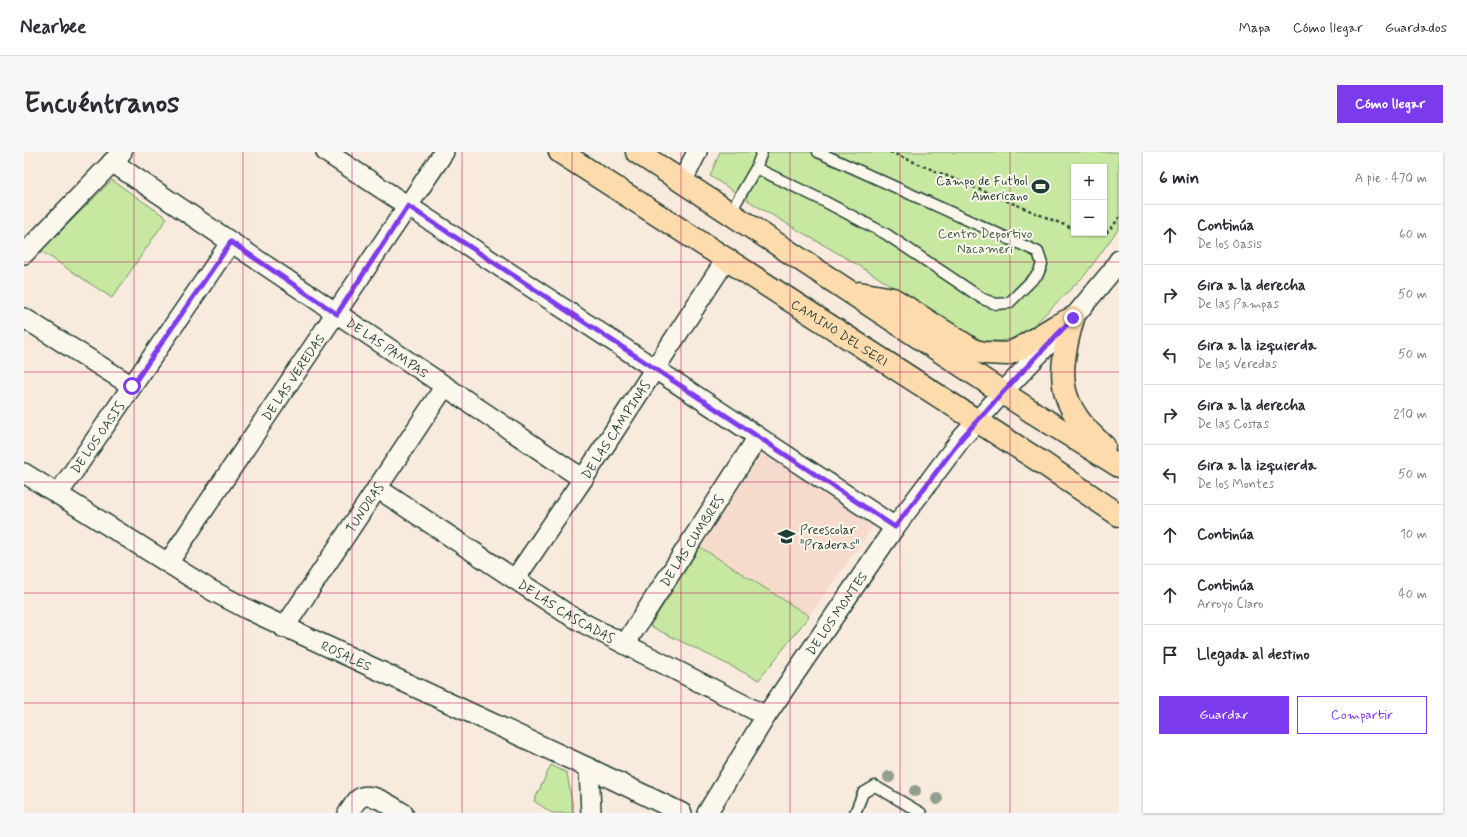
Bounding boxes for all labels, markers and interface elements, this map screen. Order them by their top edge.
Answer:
text: Nearbee [20,15,86,40]
text: Mapa [1239,19,1271,37]
text: Cómo llegar [1293,19,1363,37]
text: Guardados [1385,19,1447,37]
button: Cómo llegar [1337,85,1443,123]
text: Encuéntranos [24,86,180,123]
map controls [1071,164,1107,236]
button: + [1071,164,1107,200]
text: 6 min [1159,167,1199,189]
text: A pie · 470 m [1355,170,1427,187]
place label: Campo de Futbol Americano [936,173,1028,205]
sports icon: Campo de Futbol Americano [1031,177,1051,197]
button: − [1071,200,1107,236]
text: Continúa [1197,216,1254,236]
icon: ahead [1159,224,1181,246]
park label: Centro Deportivo Nacameri [938,226,1033,258]
text: 60 m [1399,226,1427,243]
text: De los Oasis [1197,236,1262,253]
text: Gira a la derecha [1197,276,1306,296]
icon: right [1159,284,1181,306]
text: 50 m [1398,286,1427,303]
street label: CAMINO DEL SERI [787,296,891,371]
text: De las Pampas [1197,296,1279,313]
route end [1064,309,1082,327]
street label: DE LAS PAMPAS [342,315,431,382]
street label: DE LAS VEREDAS [259,331,329,425]
text: Gira a la izquierda [1197,336,1316,356]
icon: left [1159,344,1181,366]
text: 50 m [1398,346,1427,363]
text: De las Veredas [1197,356,1277,373]
route start [123,377,141,395]
street label: DE LAS CAMPINAS [578,378,655,483]
text: Gira a la derecha [1197,396,1306,416]
street label: DE LOS OASIS [68,398,129,477]
icon: right [1159,404,1181,426]
text: 210 m [1393,406,1427,423]
text: De las Costas [1197,416,1269,433]
text: Gira a la izquierda [1197,456,1316,476]
icon: left [1159,464,1181,486]
text: 50 m [1398,466,1427,483]
text: De los Montes [1197,476,1274,493]
street label: TUNDRAS [343,479,389,536]
street label: DE LAS CUMBRES [657,492,729,590]
place label: Preescolar "Praderas" [800,522,860,554]
icon: ahead [1159,524,1181,546]
text: Continúa [1197,525,1254,545]
school or university icon: Preescolar "Praderas" [777,526,797,546]
text: 10 m [1400,526,1427,543]
street label: DE LOS MONTES [803,569,872,659]
street label: DE LAS CASCADAS [514,576,618,648]
text: Continúa [1197,576,1254,596]
icon: ahead [1159,584,1181,606]
text: 40 m [1398,586,1427,603]
text: Arroyo Claro [1197,596,1264,613]
street label: ROSALES [318,638,374,676]
icon: arrive [1159,644,1181,666]
text: Llegada al destino [1197,645,1310,665]
button: Guardar [1159,696,1289,734]
button: Compartir [1297,696,1427,734]

